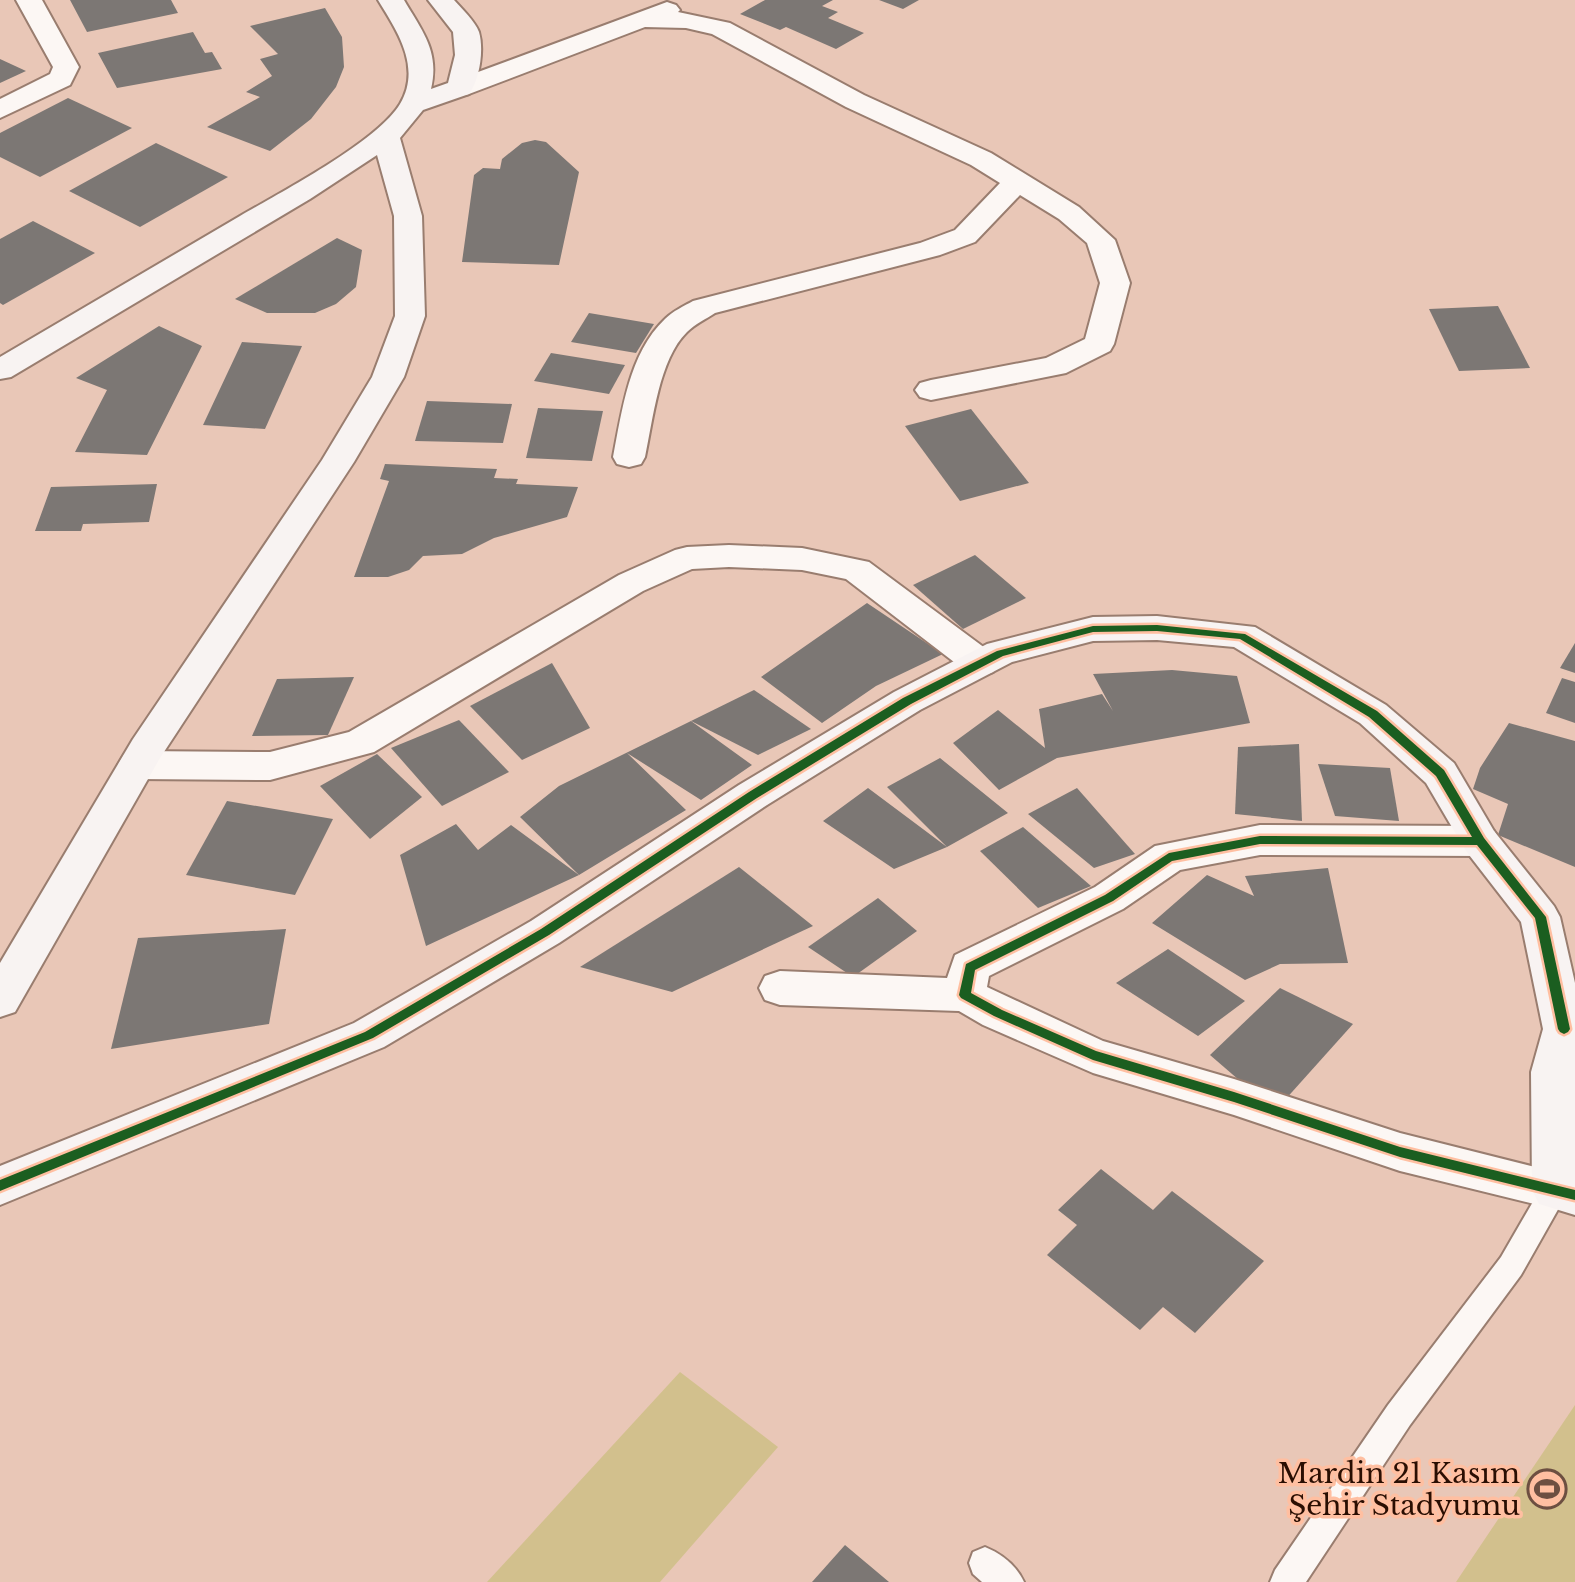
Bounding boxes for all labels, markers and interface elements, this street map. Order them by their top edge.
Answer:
place label: Mardin 21 Kasım Şehir Stadyumu [1278,1456,1520,1523]
sports icon: Mardin 21 Kasım Şehir Stadyumu [1526,1468,1568,1510]

